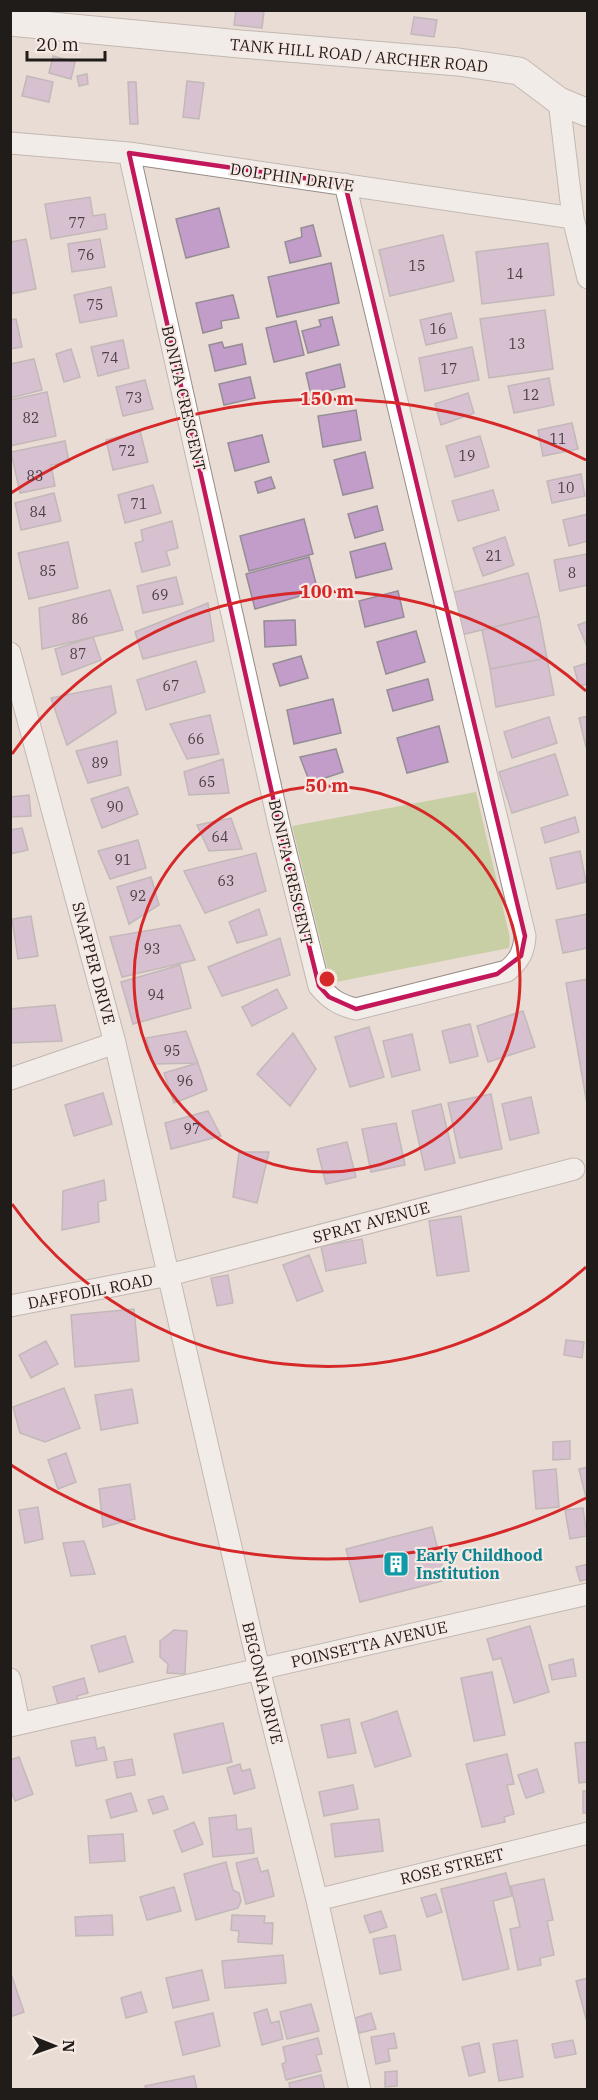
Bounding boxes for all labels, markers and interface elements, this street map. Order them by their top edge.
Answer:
scale bar [27,24,105,62]
text: 20 m [36,33,79,56]
street label: TANK HILL ROAD / ARCHER ROAD [229,34,489,76]
street label: DOLPHIN DRIVE [229,158,355,196]
house number: 77 [69,214,85,232]
house number: 76 [78,246,94,264]
house number: 15 [409,257,425,275]
house number: 14 [507,265,523,283]
house number: 75 [87,296,103,314]
house number: 16 [430,320,446,338]
street label: BONITA CRESCENT [158,323,210,473]
house number: 13 [509,335,525,353]
house number: 74 [102,349,118,367]
house number: 17 [441,360,457,378]
house number: 12 [523,386,539,404]
text: 150 m [300,387,355,410]
house number: 73 [126,389,142,407]
house number: 82 [23,409,39,427]
house number: 11 [550,430,566,448]
house number: 72 [119,442,135,460]
house number: 19 [459,447,475,465]
house number: 83 [27,467,43,485]
house number: 10 [558,479,574,497]
house number: 71 [131,495,147,513]
house number: 84 [30,503,46,521]
house number: 21 [486,547,502,565]
house number: 85 [40,562,56,580]
house number: 8 [568,564,576,582]
text: 100 m [300,580,355,603]
house number: 69 [152,586,168,604]
house number: 86 [72,610,88,628]
house number: 87 [70,645,86,663]
house number: 67 [163,677,179,695]
house number: 66 [188,730,204,748]
house number: 89 [92,754,108,772]
house number: 65 [199,773,215,791]
text: 50 m [305,774,349,797]
street label: BONITA CRESCENT [265,797,317,947]
house number: 90 [107,798,123,816]
house number: 64 [212,828,228,846]
house number: 91 [115,851,131,869]
house number: 63 [218,872,234,890]
house number: 92 [130,887,146,905]
street label: SNAPPER DRIVE [68,900,120,1026]
house number: 93 [144,940,160,958]
centre of rings [317,969,337,989]
house number: 94 [148,986,164,1004]
house number: 95 [164,1042,180,1060]
house number: 96 [177,1072,193,1090]
house number: 97 [184,1120,200,1138]
street label: SPRAT AVENUE [310,1197,432,1247]
street label: DAFFODIL ROAD [26,1269,154,1313]
place label: Early Childhood Institution [416,1545,543,1583]
building icon: Early Childhood Institution [381,1549,411,1579]
street label: POINSETTA AVENUE [289,1616,449,1672]
street label: BEGONIA DRIVE [238,1620,288,1746]
street label: ROSE STREET [398,1843,506,1889]
north arrow [24,2016,84,2076]
text: N [59,2040,79,2053]

